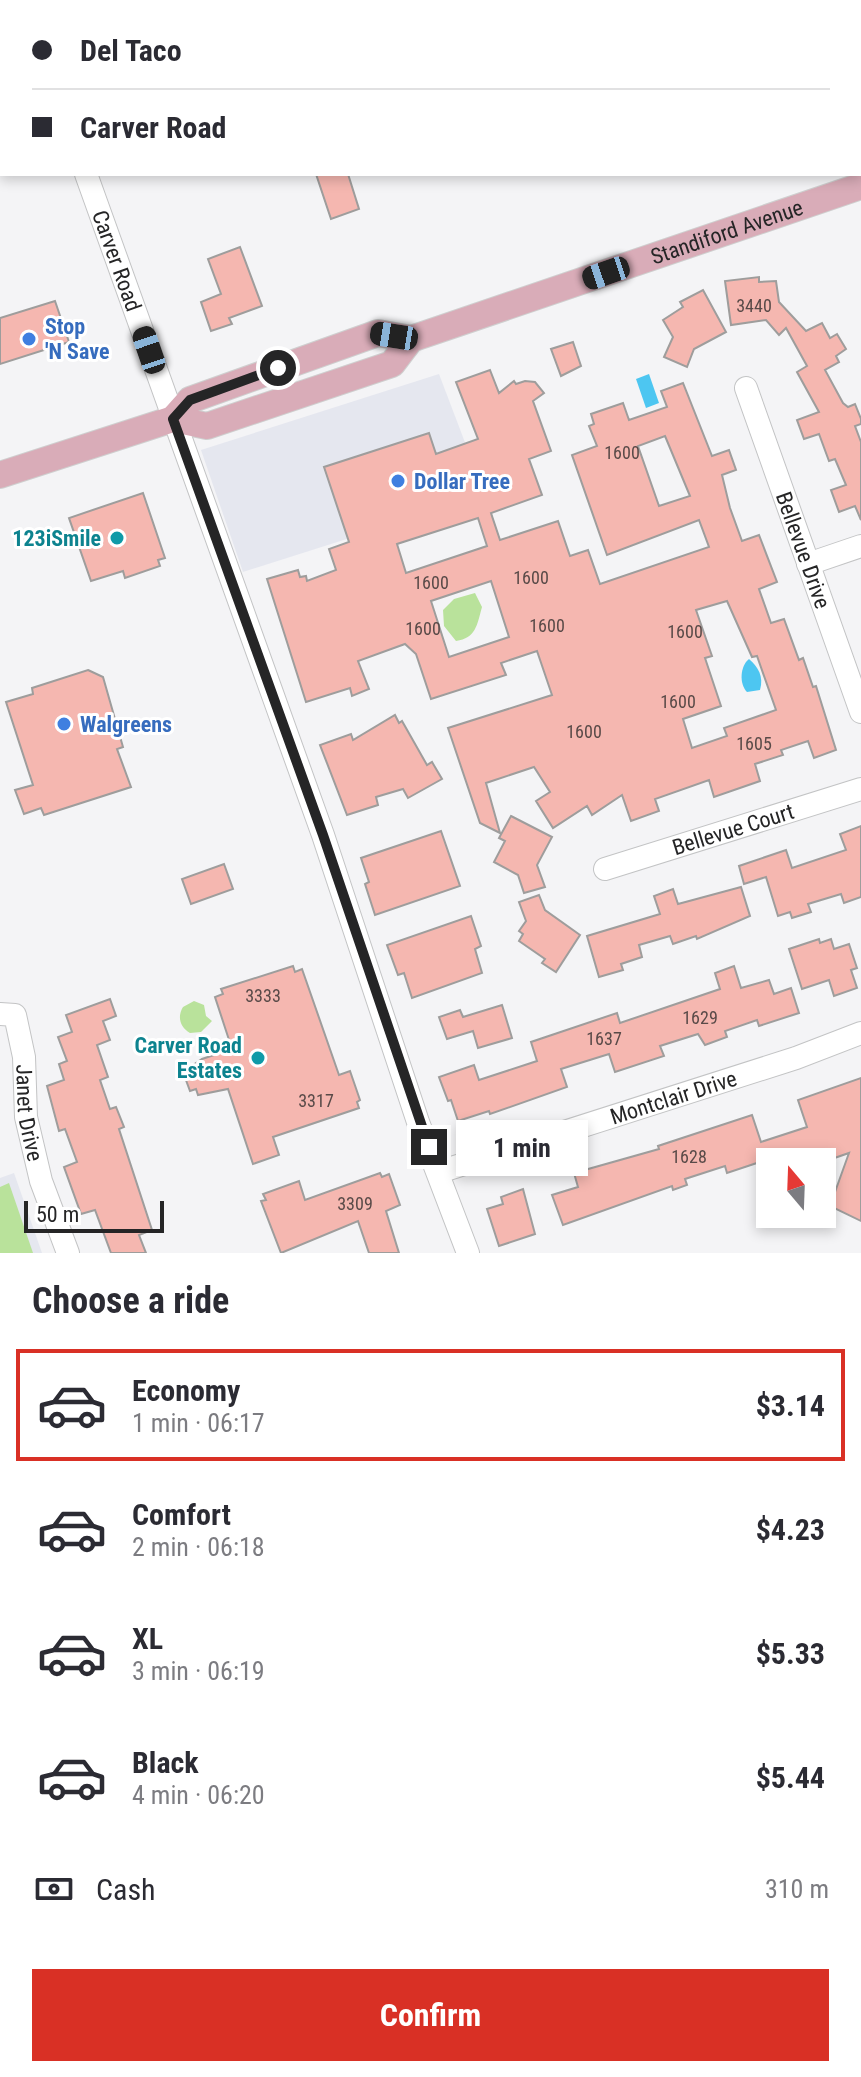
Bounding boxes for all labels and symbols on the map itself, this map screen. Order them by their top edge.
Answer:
street label: Standiford Avenue [648,195,806,270]
street label: Carver Road [87,207,146,315]
car [579,254,633,292]
house number: 3440 [736,295,772,316]
place label: Stop 'N Save [45,314,109,364]
car [368,320,420,352]
car [130,323,168,377]
marker: Stop 'N Save [20,330,38,348]
route start [260,350,296,386]
house number: 1600 [604,442,640,463]
place label: Dollar Tree [414,469,510,494]
marker: Dollar Tree [389,472,407,490]
street label: Bellevue Drive [771,489,835,612]
place label: 123iSmile [12,526,101,551]
marker: 123iSmile [108,529,126,547]
house number: 1600 [513,567,549,588]
house number: 1600 [413,572,449,593]
house number: 1600 [529,615,565,636]
house number: 1600 [405,618,441,639]
house number: 1600 [667,621,703,642]
house number: 1600 [660,691,696,712]
place label: Walgreens [80,712,172,737]
marker: Walgreens [55,715,73,733]
house number: 1600 [566,721,602,742]
house number: 1605 [736,733,772,754]
street label: Bellevue Court [669,799,797,860]
house number: 3333 [245,985,281,1006]
house number: 1629 [682,1007,718,1028]
house number: 1637 [586,1028,622,1049]
place label: Carver Road Estates [135,1033,242,1083]
marker: Carver Road Estates [249,1049,267,1067]
street label: Janet Drive [11,1064,48,1164]
street label: Montclair Drive [607,1066,740,1130]
house number: 3317 [298,1090,334,1111]
callout: 1 min [457,1119,589,1175]
route end [411,1129,447,1165]
house number: 1628 [671,1146,707,1167]
north arrow [756,1148,836,1228]
house number: 3309 [337,1193,373,1214]
scale bar [24,1197,164,1233]

